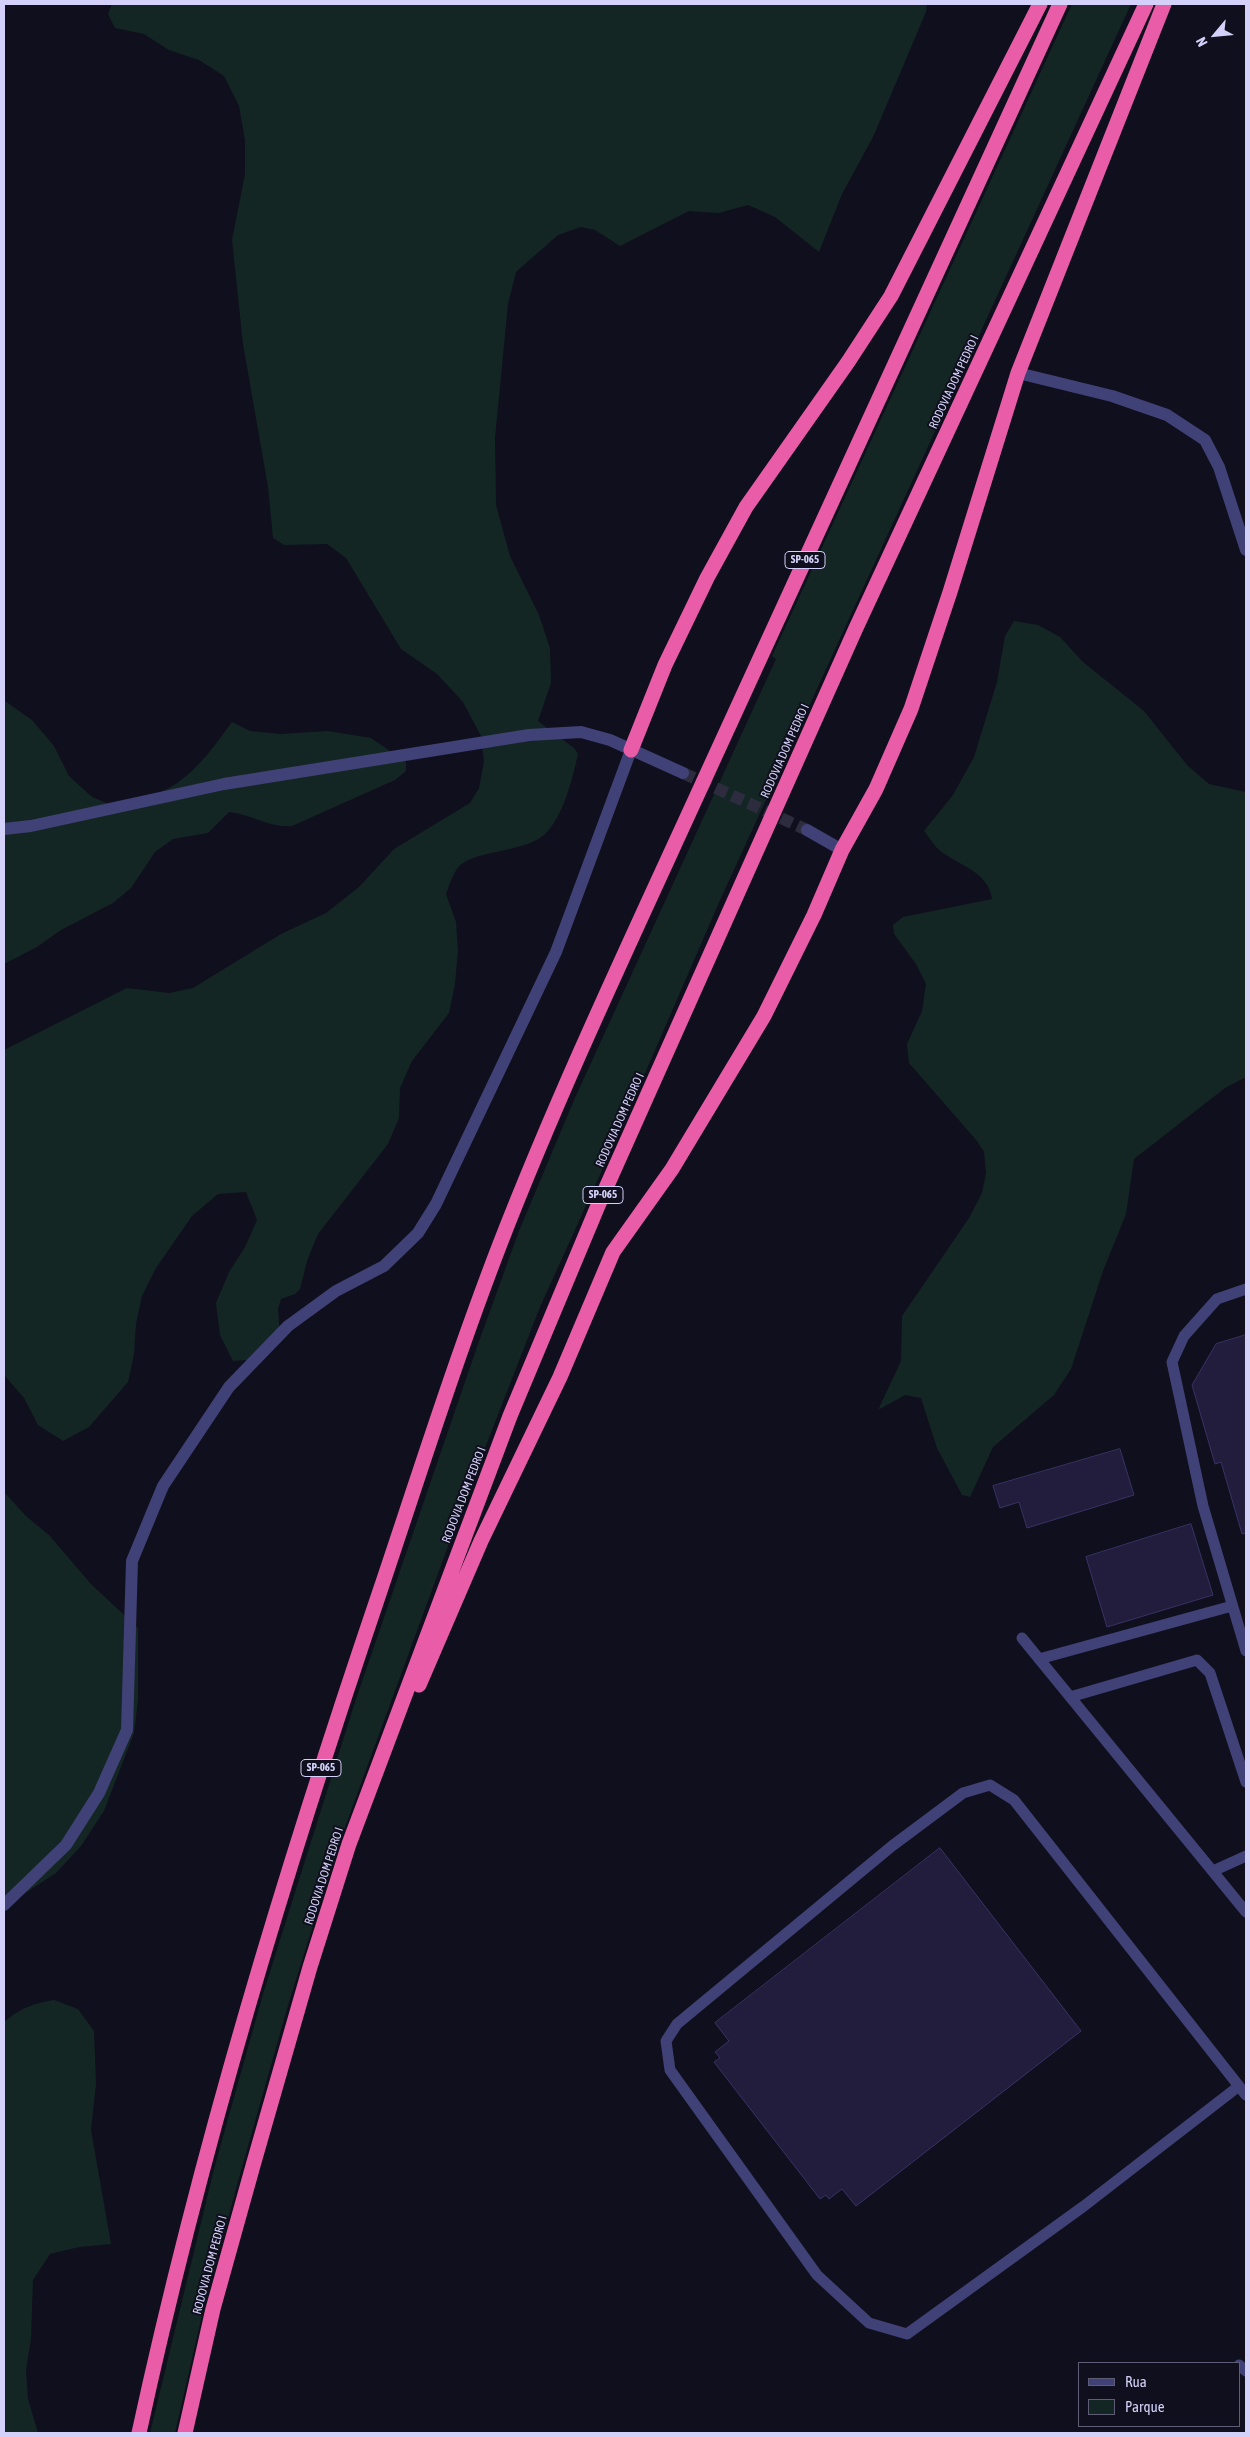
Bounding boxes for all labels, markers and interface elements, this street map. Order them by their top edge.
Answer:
north arrow [1190,10,1240,60]
text: N [1193,35,1211,49]
street label: RODOVIA DOM PEDRO I [926,333,982,431]
road number: SP-065 [785,552,825,568]
street label: RODOVIA DOM PEDRO I [758,702,812,800]
street label: RODOVIA DOM PEDRO I [593,1071,647,1169]
road number: SP-065 [583,1186,623,1204]
street label: RODOVIA DOM PEDRO I [439,1445,489,1545]
road number: SP-065 [301,1760,341,1776]
street label: RODOVIA DOM PEDRO I [301,1825,347,1927]
street label: RODOVIA DOM PEDRO I [190,2214,230,2316]
legend [1078,2362,1240,2427]
text: Rua [1125,2373,1147,2390]
text: Parque [1125,2398,1165,2415]

